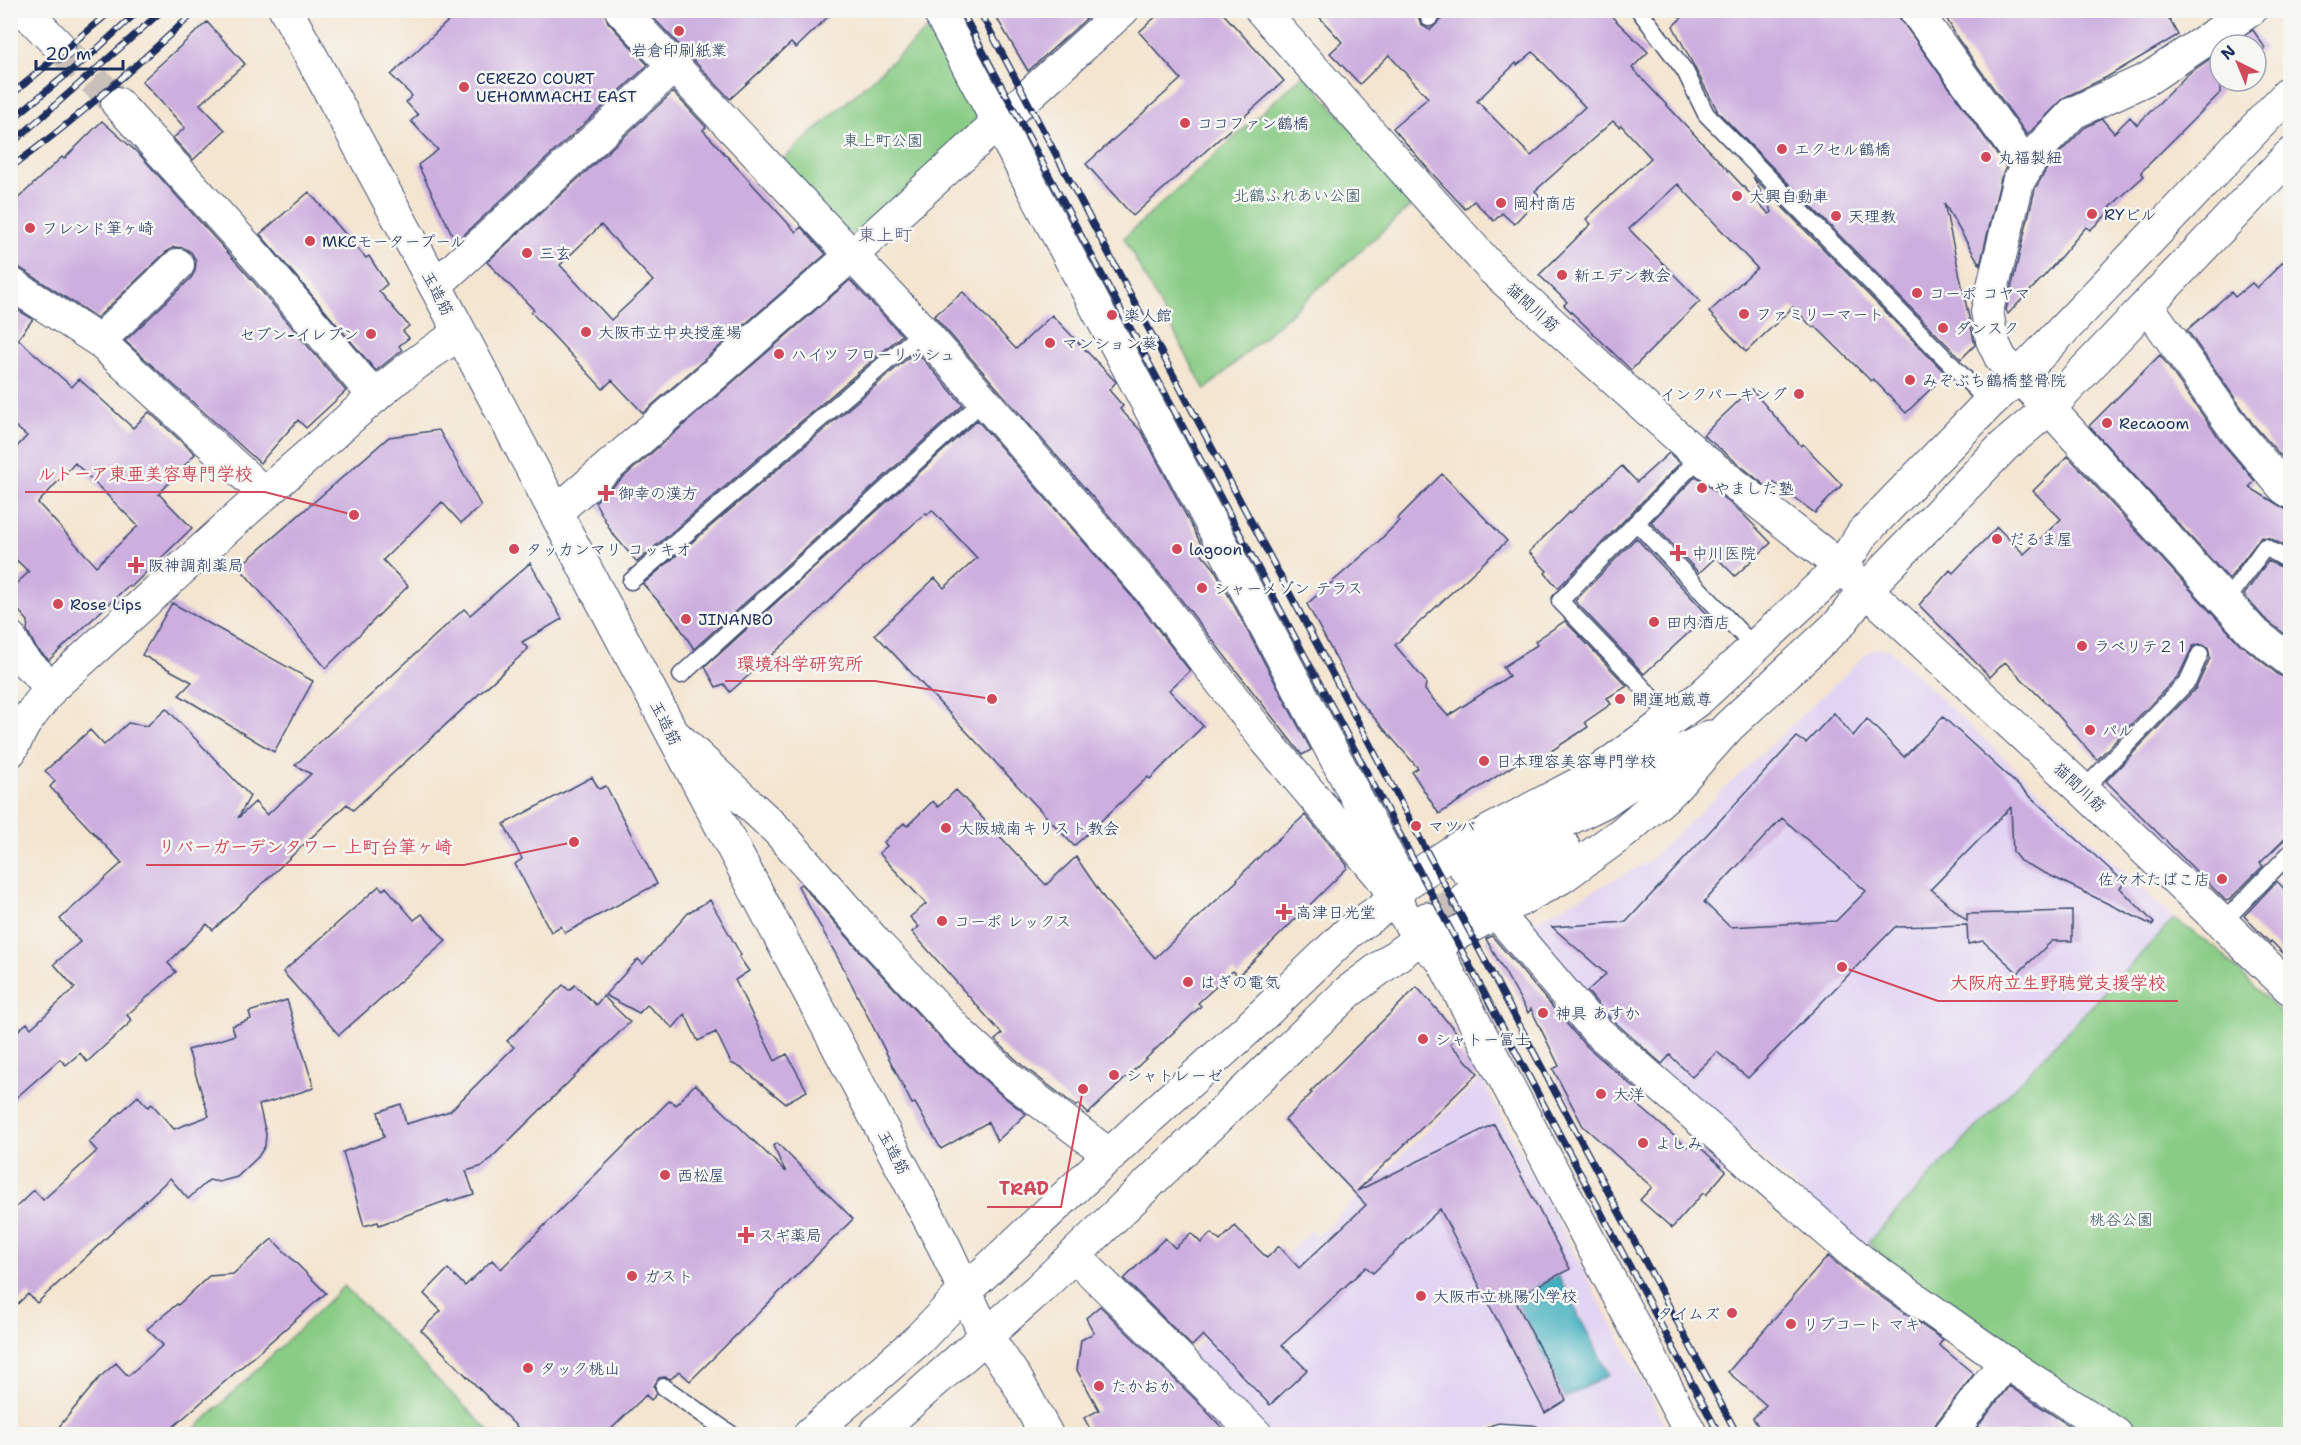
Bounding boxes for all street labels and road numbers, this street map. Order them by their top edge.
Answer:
street label: 玉造筋 [417,267,458,319]
street label: 猫間川筋 [1502,278,1563,337]
street label: 玉造筋 [645,697,686,749]
street label: 猫間川筋 [2049,758,2110,817]
street label: 玉造筋 [873,1126,914,1178]

